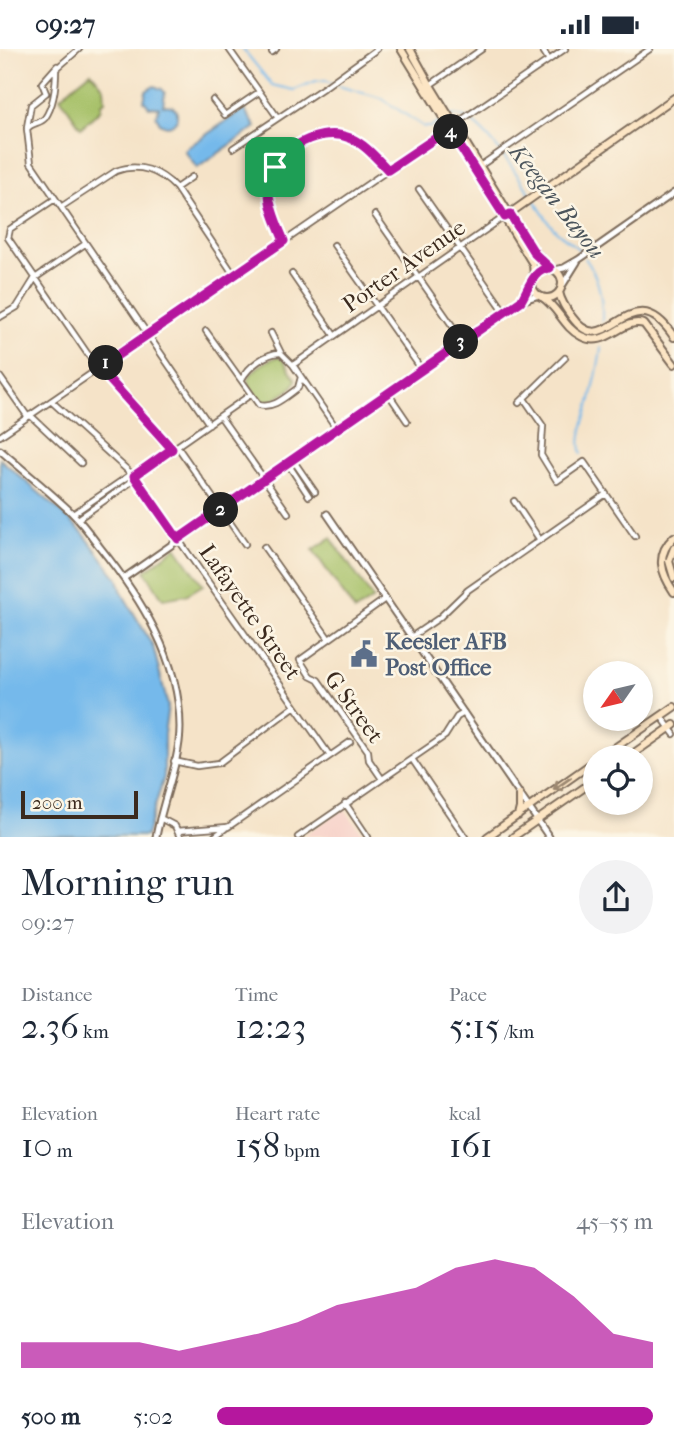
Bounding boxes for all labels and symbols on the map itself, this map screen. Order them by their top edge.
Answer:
pin: 4 [434,115,468,149]
water label: Keegan Bayou [502,136,611,264]
pin [245,137,305,197]
street label: Porter Avenue [338,214,470,318]
pin: 3 [444,325,478,359]
pin: 1 [88,345,124,381]
pin: 2 [204,493,238,527]
street label: Lafayette Street [193,539,307,685]
place label: Keesler AFB Post Office [385,628,507,681]
public building icon: Keesler AFB Post Office [349,639,379,669]
north arrow [583,661,653,731]
street label: G Street [319,666,389,748]
one-way arrow [553,777,572,791]
scale bar [21,787,138,819]

